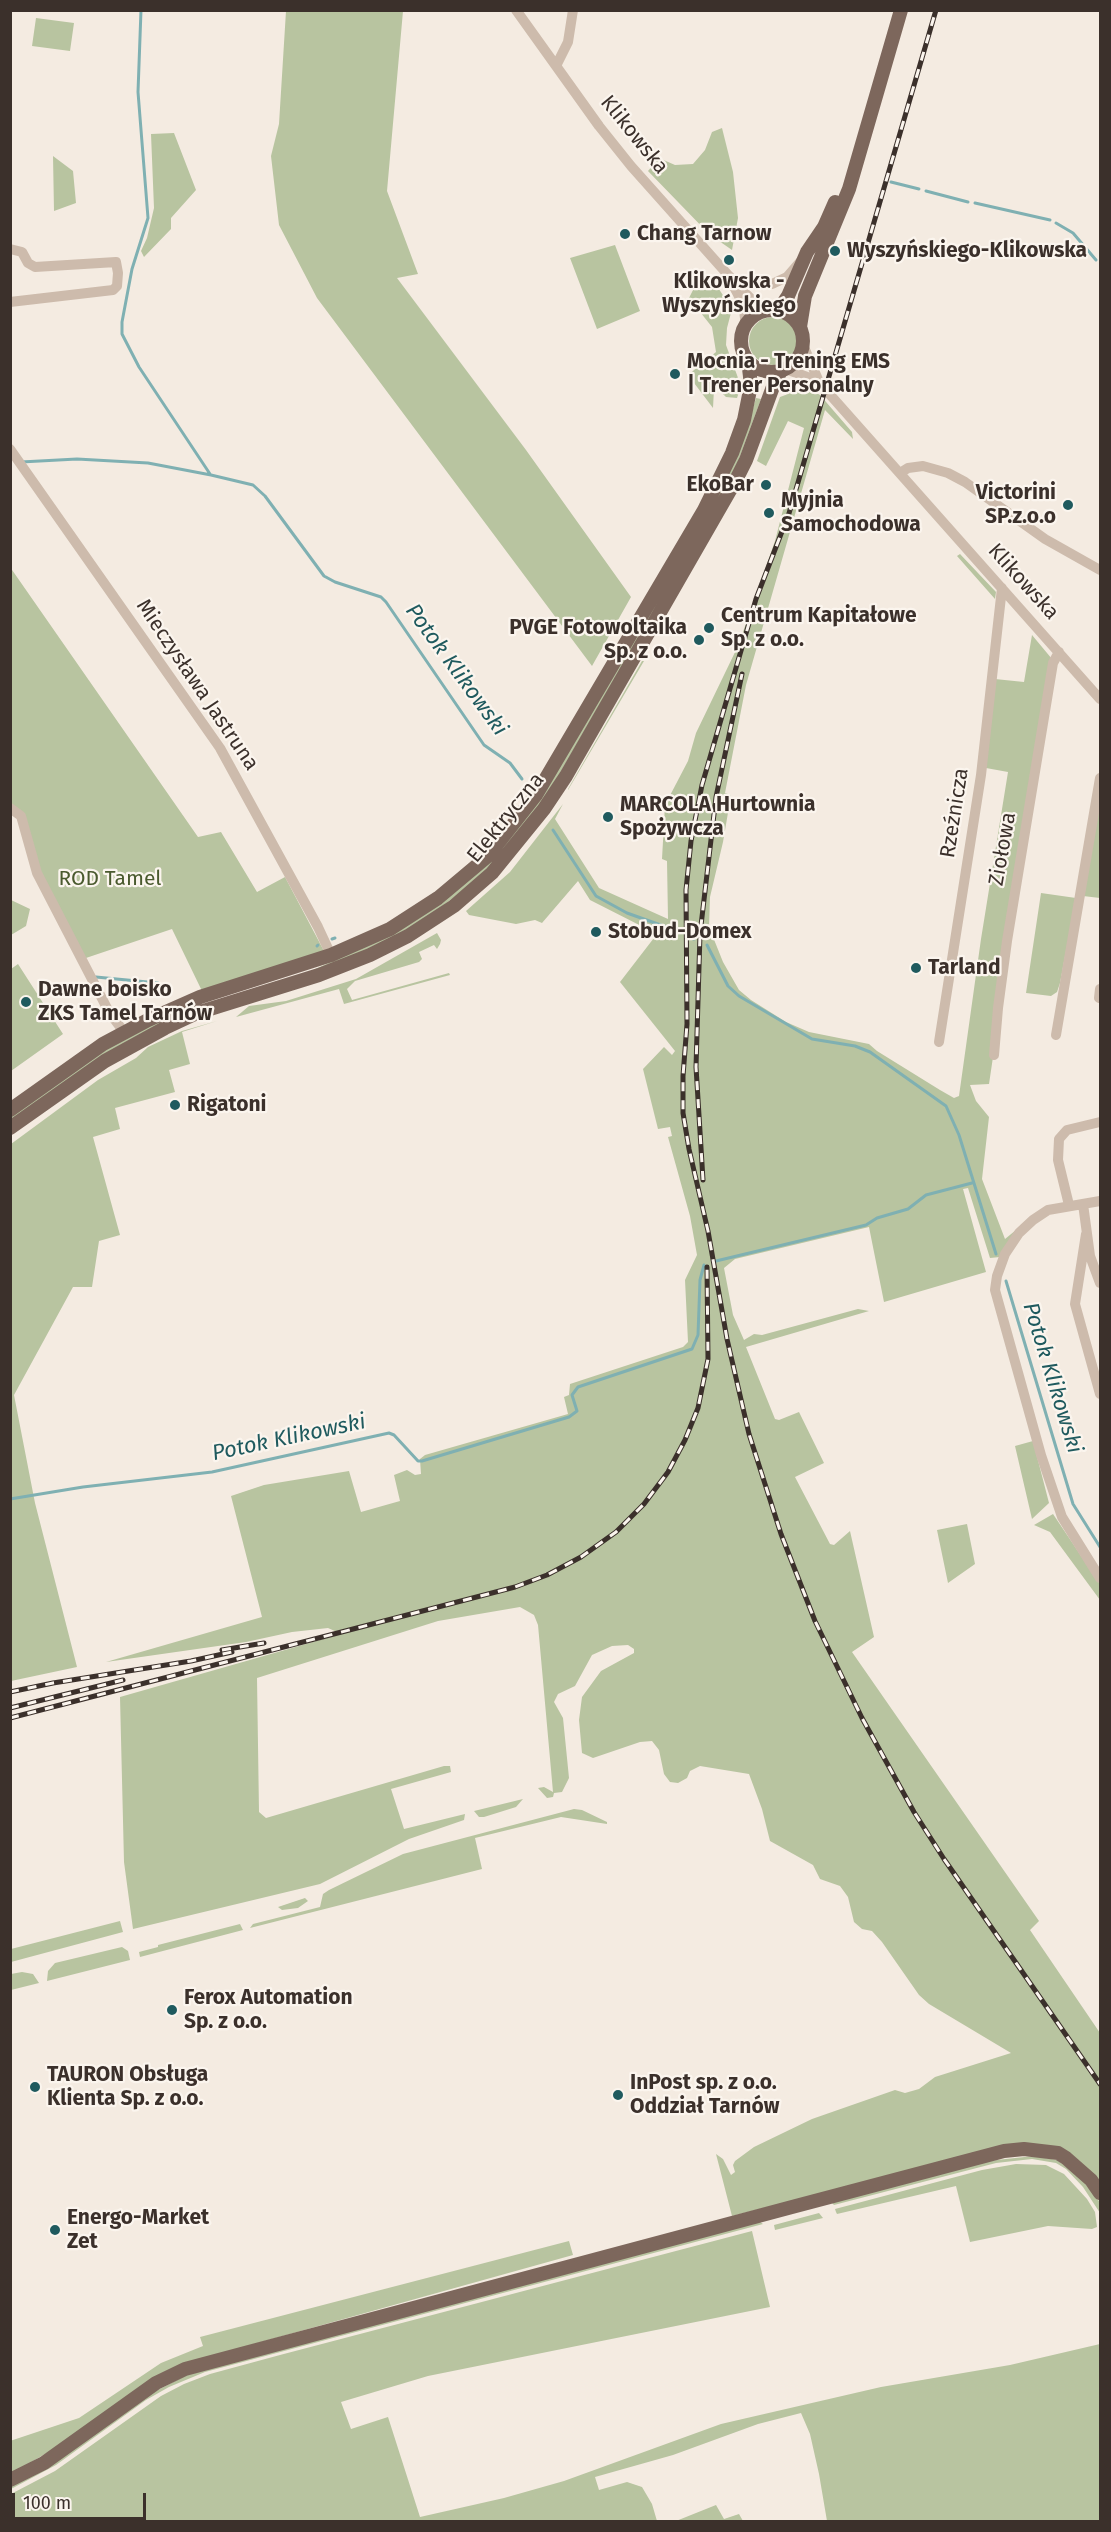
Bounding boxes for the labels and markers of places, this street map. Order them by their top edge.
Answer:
place label: Chang Tarnow [637,221,771,247]
marker: Chang Tarnow [618,227,632,241]
place label: Wyszyńskiego-Klikowska [847,238,1087,264]
marker: Wyszyńskiego-Klikowska [828,244,842,258]
marker: Klikowska - Wyszyńskiego [722,253,736,267]
place label: Klikowska - Wyszyńskiego [662,269,796,319]
place label: Mocnia - Trening EMS | Trener Personalny [687,349,890,399]
marker: Mocnia - Trening EMS | Trener Personalny [668,367,682,381]
place label: EkoBar [686,472,754,498]
marker: EkoBar [759,478,773,492]
place label: Victorini SP.z.o.o [976,480,1056,530]
place label: Myjnia Samochodowa [781,488,921,538]
marker: Victorini SP.z.o.o [1061,498,1075,512]
marker: Myjnia Samochodowa [762,506,776,520]
place label: Centrum Kapitałowe Sp. z o.o. [721,603,917,653]
place label: PVGE Fotowoltaika Sp. z o.o. [509,615,687,665]
marker: Centrum Kapitałowe Sp. z o.o. [702,621,716,635]
marker: PVGE Fotowoltaika Sp. z o.o. [692,633,706,647]
place label: MARCOLA Hurtownia Spożywcza [620,792,816,842]
marker: MARCOLA Hurtownia Spożywcza [601,810,615,824]
place label: Stobud-Domex [608,919,751,945]
marker: Stobud-Domex [589,925,603,939]
place label: Tarland [928,955,1001,981]
marker: Tarland [909,961,923,975]
place label: Dawne boisko ZKS Tamel Tarnów [38,977,212,1027]
marker: Dawne boisko ZKS Tamel Tarnów [19,995,33,1009]
place label: Rigatoni [187,1092,267,1118]
marker: Rigatoni [168,1098,182,1112]
place label: Ferox Automation Sp. z o.o. [184,1985,353,2035]
marker: Ferox Automation Sp. z o.o. [165,2003,179,2017]
place label: TAURON Obsługa Klienta Sp. z o.o. [47,2062,208,2112]
place label: InPost sp. z o.o. Oddział Tarnów [630,2070,779,2120]
marker: TAURON Obsługa Klienta Sp. z o.o. [28,2080,42,2094]
marker: InPost sp. z o.o. Oddział Tarnów [611,2088,625,2102]
place label: Energo-Market Zet [67,2205,209,2255]
marker: Energo-Market Zet [48,2223,62,2237]

